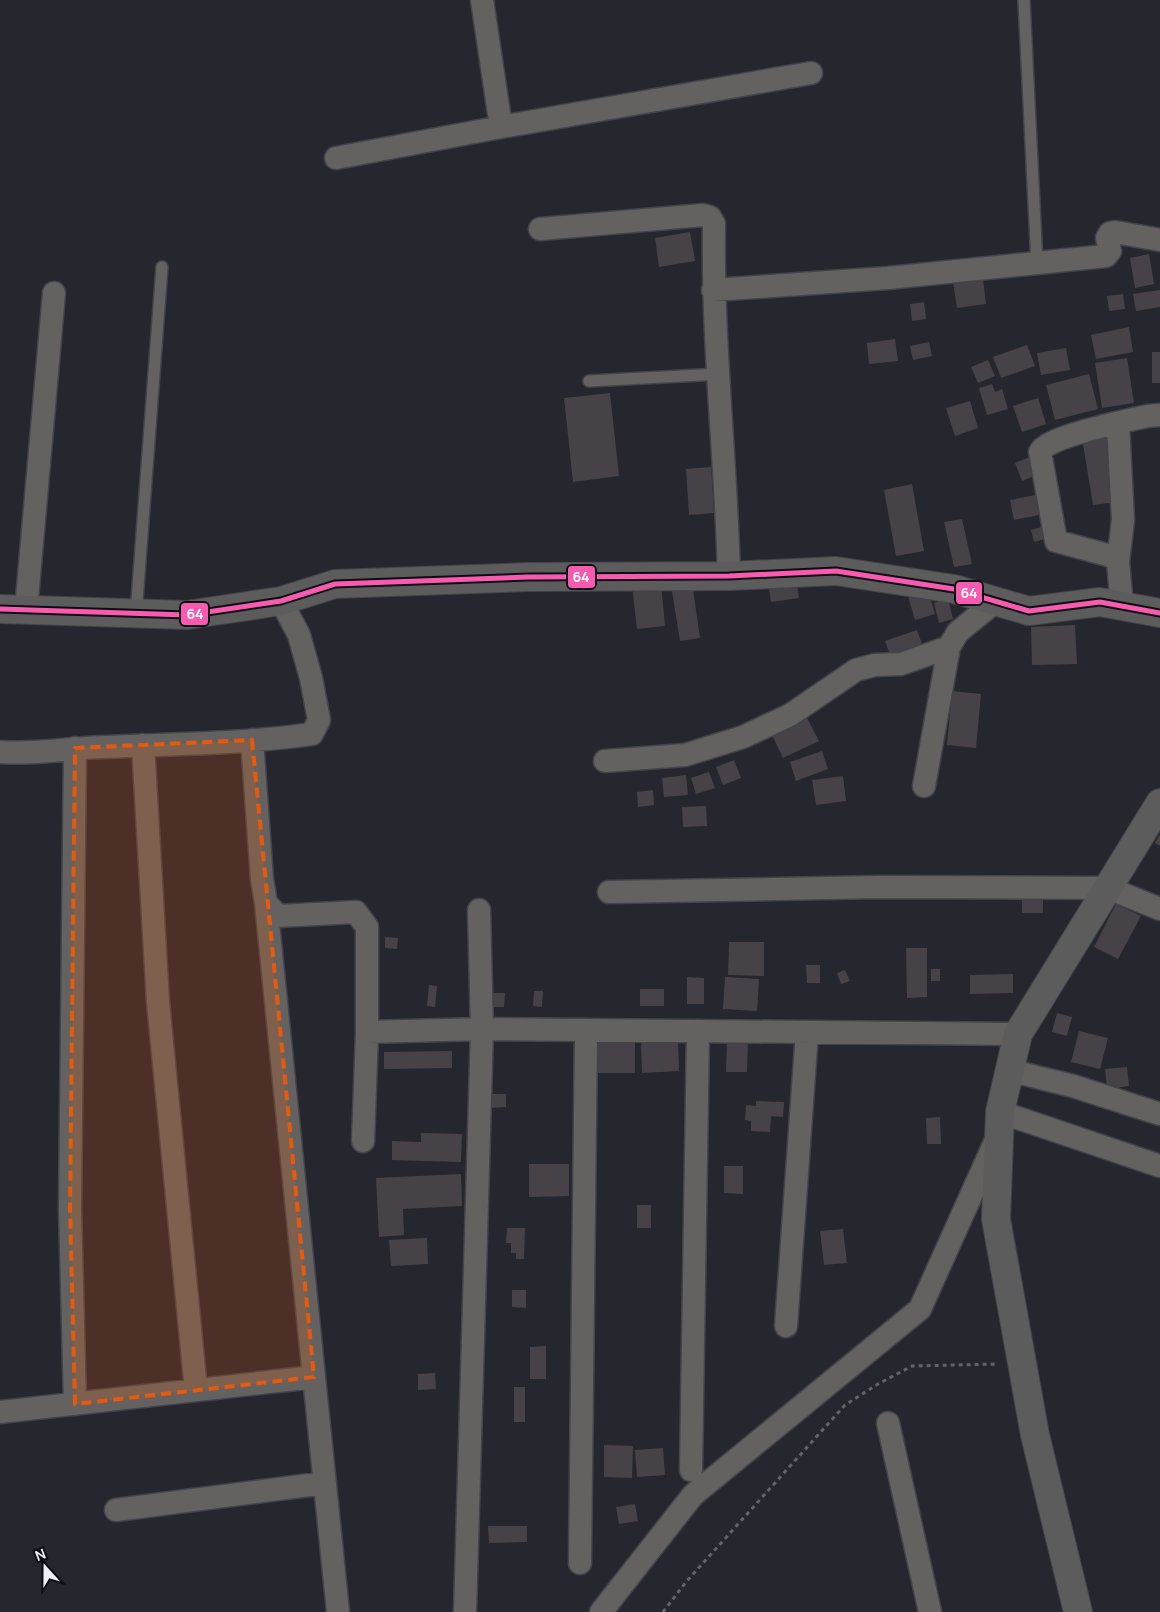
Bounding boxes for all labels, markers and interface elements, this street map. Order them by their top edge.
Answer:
line badge: 64 [567,565,596,589]
text: 64 [572,567,590,586]
line badge: 64 [955,581,983,605]
text: 64 [960,583,978,602]
line badge: 64 [180,602,209,626]
text: 64 [186,604,204,623]
north arrow [20,1542,70,1592]
text: N [32,1544,48,1565]

